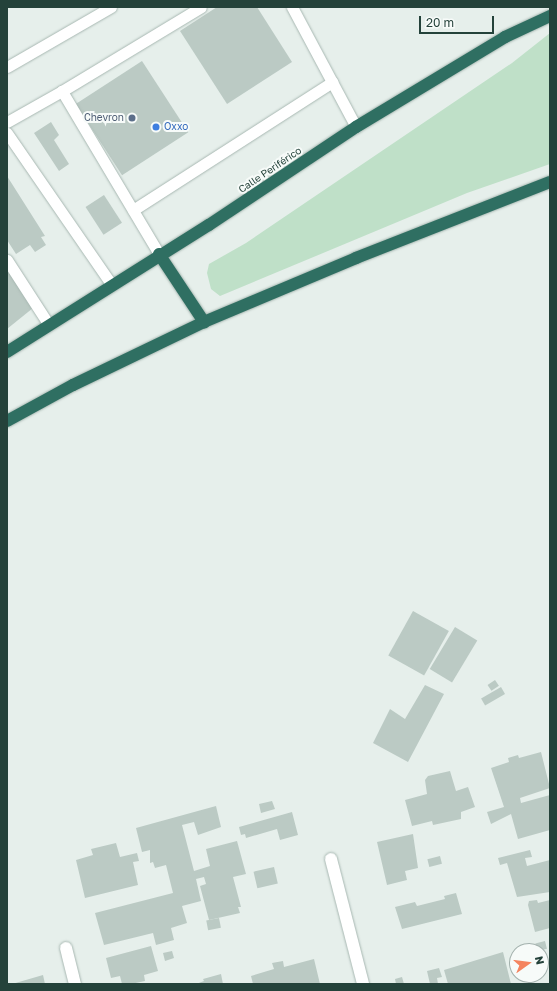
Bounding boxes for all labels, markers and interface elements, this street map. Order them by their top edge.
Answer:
scale bar [421,8,496,34]
text: 20 m [426,15,454,30]
place label: Chevron [84,112,124,124]
marker: Chevron [127,113,137,123]
place label: Oxxo [164,121,188,133]
marker: Oxxo [151,122,161,132]
street label: Calle Periférico [236,145,304,195]
north arrow [509,943,549,983]
text: N [533,955,547,966]

